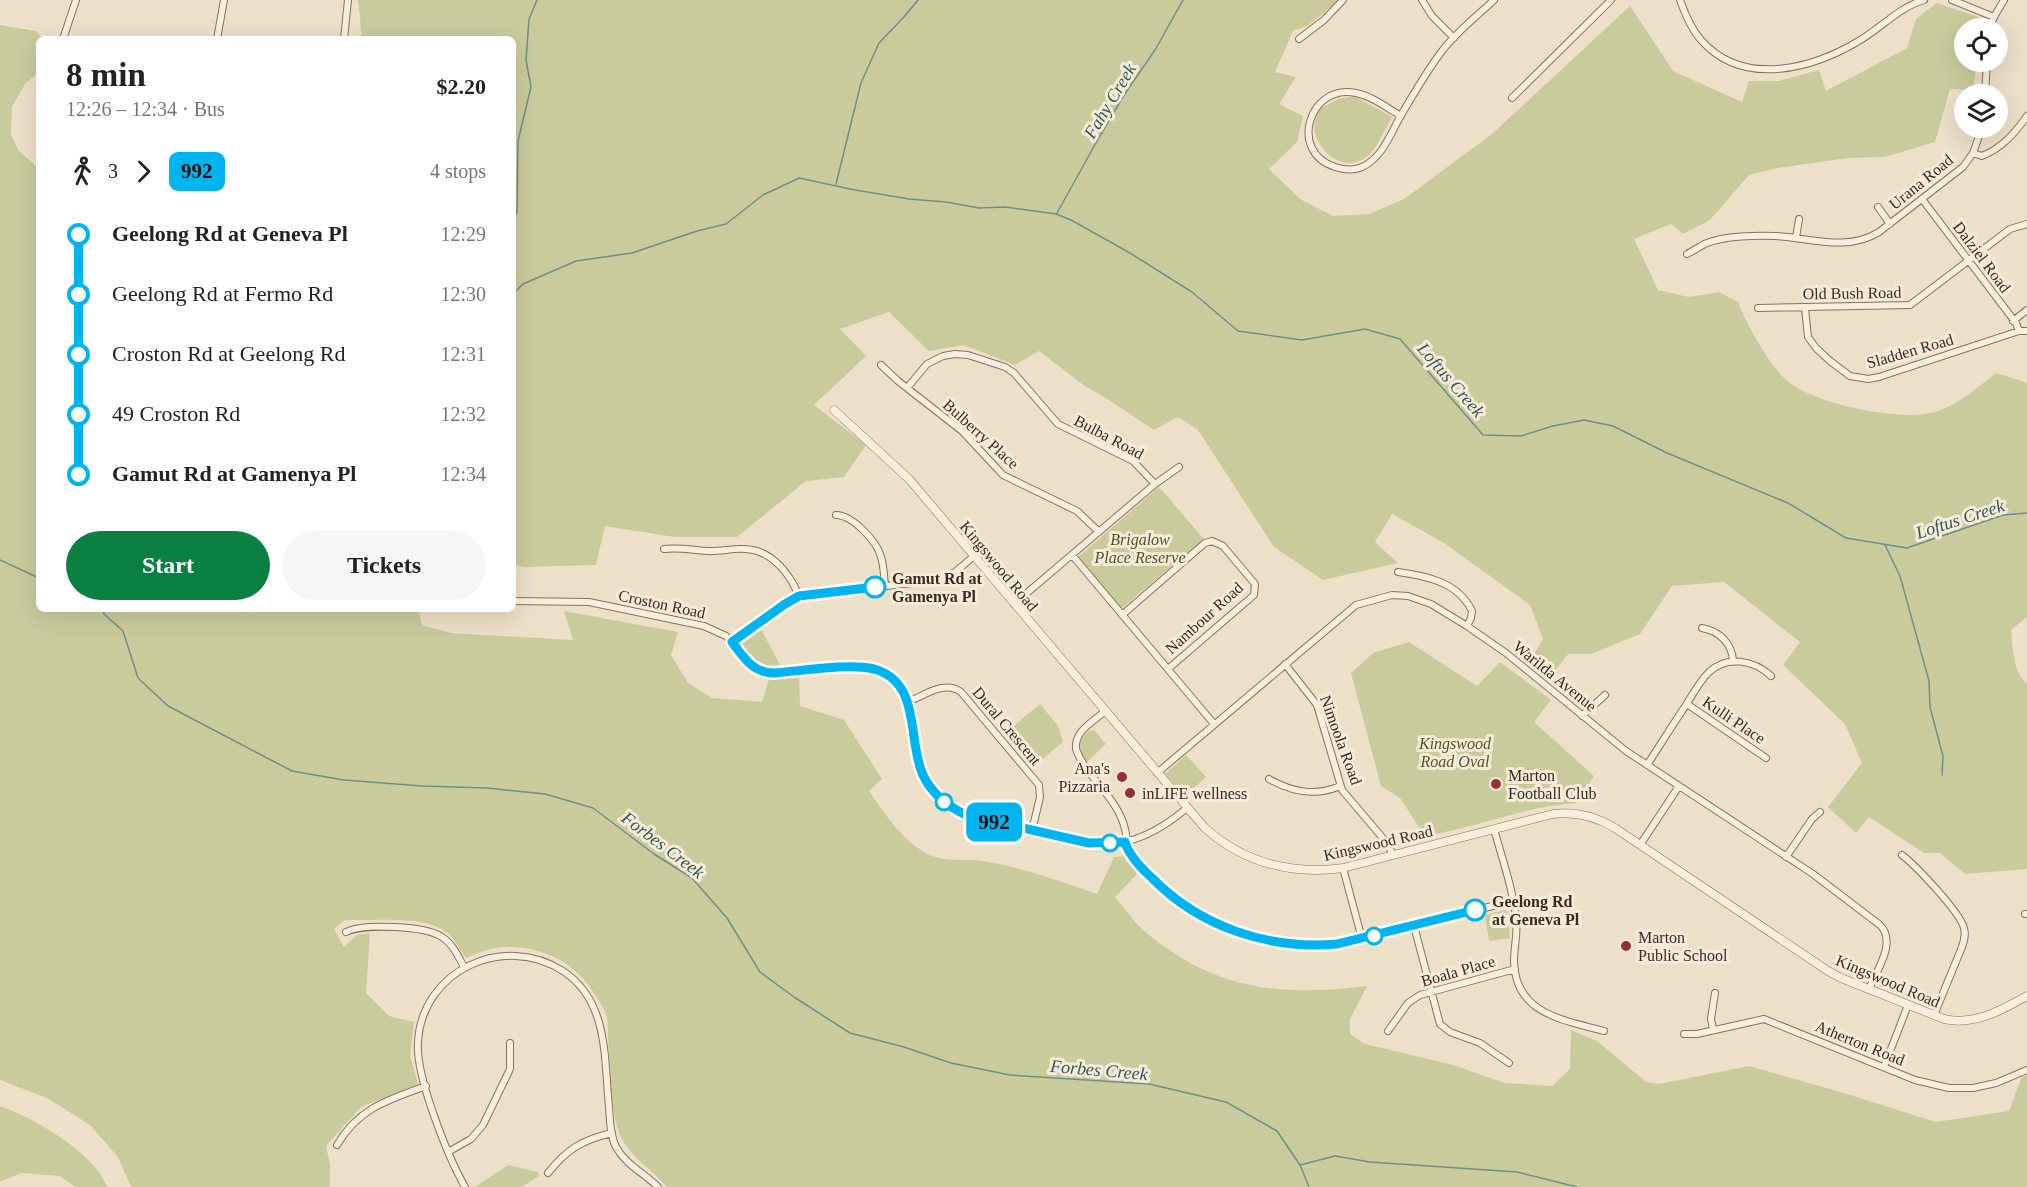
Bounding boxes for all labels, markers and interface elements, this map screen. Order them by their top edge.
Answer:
map controls [1954,18,2008,138]
button: locate [1954,18,2008,72]
text: 8 min [66,57,146,93]
water label: Fahy Creek [1079,59,1141,143]
text: $2.20 [437,74,486,99]
button: layers [1954,84,2008,138]
text: 12:26 – 12:34 · Bus [66,98,225,120]
street label: Urana Road [1886,151,1956,213]
icon: walk [66,155,99,188]
icon: forward [127,155,160,188]
text: 992 [181,159,213,183]
text: 3 [108,160,118,182]
text: 4 stops [430,160,486,182]
street label: Dalziel Road [1950,218,2014,296]
text: Geelong Rd at Geneva Pl [112,221,348,246]
text: 12:29 [440,223,486,245]
text: Geelong Rd at Fermo Rd [112,281,333,306]
text: 12:30 [440,283,486,305]
street label: Old Bush Road [1803,284,1901,302]
street label: Sladden Road [1865,331,1955,371]
water label: Loftus Creek [1413,338,1489,422]
text: Croston Rd at Geelong Rd [112,341,345,366]
text: 12:31 [440,343,486,365]
street label: Bulberry Place [939,396,1022,473]
text: 49 Croston Rd [112,401,240,426]
text: 12:32 [440,403,486,425]
street label: Bulba Road [1071,412,1147,462]
text: Gamut Rd at Gamenya Pl [112,461,356,486]
text: 12:34 [440,463,486,485]
water label: Loftus Creek [1912,495,2008,543]
street label: Kingswood Road [956,518,1041,615]
button: Start [66,531,270,600]
button: Tickets [282,531,486,600]
park label: Brigalow Place Reserve [1093,531,1186,566]
place label: Gamut Rd at Gamenya Pl [892,570,982,606]
marker: Gamut Rd at Gamenya Pl [864,576,886,598]
street label: Nambour Road [1162,579,1246,657]
street label: Croston Road [617,586,707,622]
street label: Warilda Avenue [1510,637,1600,715]
street label: Dural Crescent [970,684,1045,769]
street label: Nimoola Road [1317,693,1365,787]
street label: Kulli Place [1700,693,1768,747]
park label: Kingswood Road Oval [1418,735,1492,770]
place label: Ana's Pizzaria [1058,760,1110,795]
place label: Marton Football Club [1508,767,1596,802]
marker: Ana's Pizzaria [1115,770,1129,784]
marker: Marton Football Club [1489,777,1503,791]
place label: inLIFE wellness [1142,785,1247,802]
marker: inLIFE wellness [1123,786,1137,800]
unlabelled marker [935,793,953,811]
line badge: 992 [960,802,1028,842]
water label: Forbes Creek [617,807,709,883]
text: 992 [978,810,1010,834]
street label: Kingswood Road [1322,822,1434,865]
unlabelled marker [1101,834,1119,852]
place label: Geelong Rd at Geneva Pl [1492,893,1580,928]
marker: Geelong Rd at Geneva Pl [1464,899,1486,921]
unlabelled marker [1365,927,1383,945]
place label: Marton Public School [1638,929,1728,964]
marker: Marton Public School [1619,939,1633,953]
street label: Kingswood Road [1833,951,1943,1012]
street label: Boala Place [1419,952,1497,990]
street label: Atherton Road [1813,1017,1907,1069]
water label: Forbes Creek [1048,1056,1150,1084]

